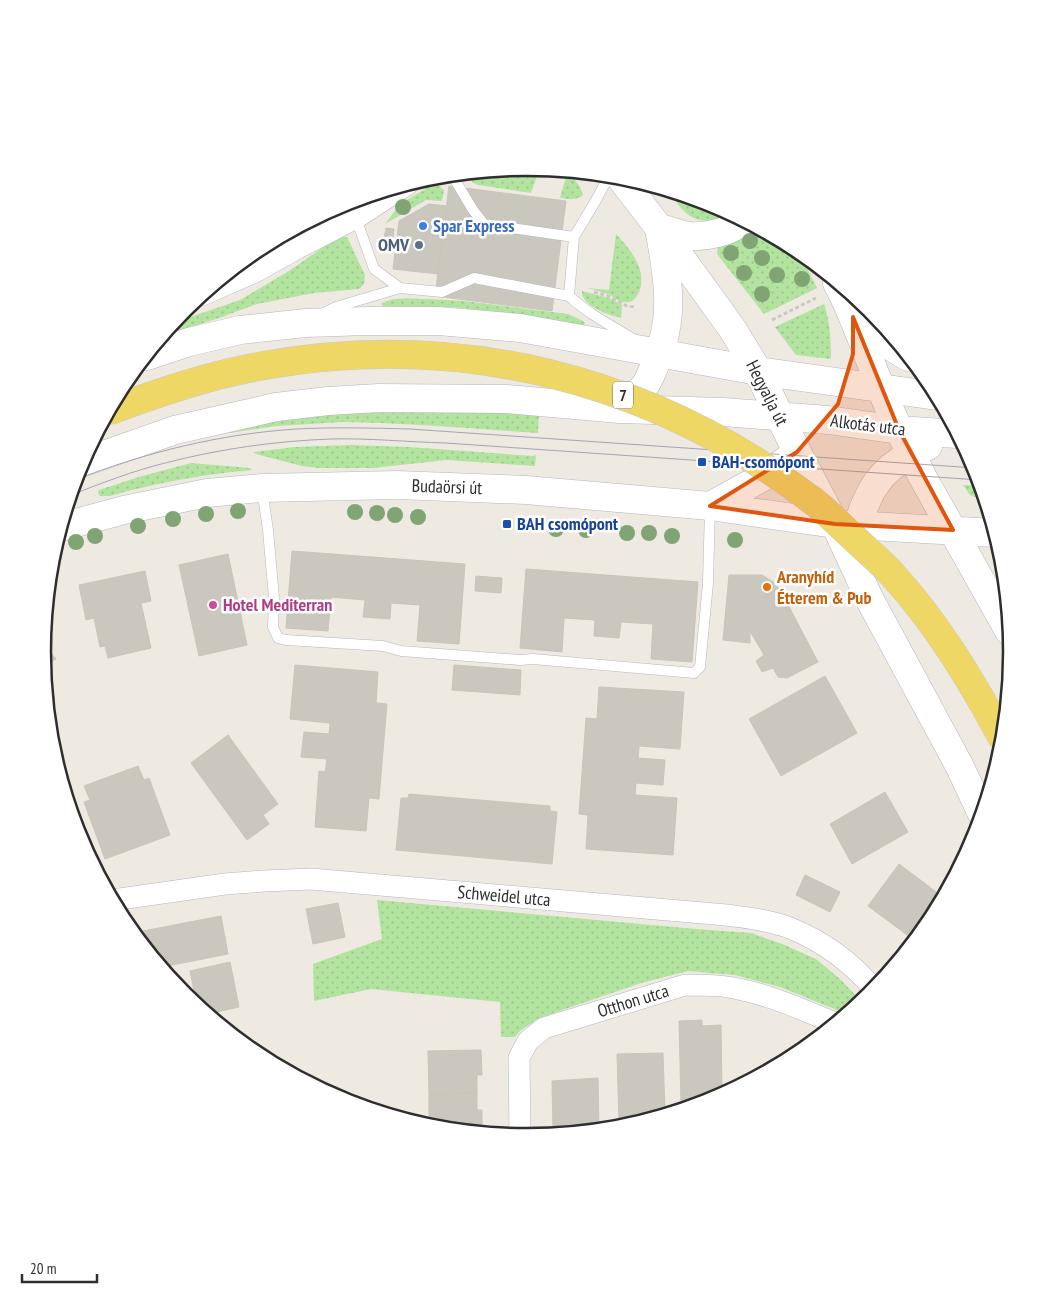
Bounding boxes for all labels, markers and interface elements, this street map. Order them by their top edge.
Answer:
place label: Spar Express [433,214,515,237]
marker: Spar Express [417,220,429,232]
place label: OMV [378,233,410,256]
marker: OMV [413,239,425,251]
street label: Hegyalja út [741,356,794,429]
road number: 7 [613,382,633,408]
street label: Alkotás utca [829,408,907,441]
place label: BAH-csomópont [712,450,815,473]
marker: BAH-csomópont [696,456,708,468]
street label: Budaörsi út [411,474,483,499]
place label: BAH csomópont [517,512,619,535]
marker: BAH csomópont [501,518,513,530]
place label: Aranyhíd Étterem & Pub [776,565,871,609]
marker: Aranyhíd Étterem & Pub [761,581,773,593]
place label: Hotel Mediterran [223,593,332,616]
marker: Hotel Mediterran [207,599,219,611]
street label: Schweidel utca [457,880,552,911]
street label: Otthon utca [594,979,671,1022]
scale bar [22,1252,98,1284]
text: 20 m [30,1259,56,1278]

